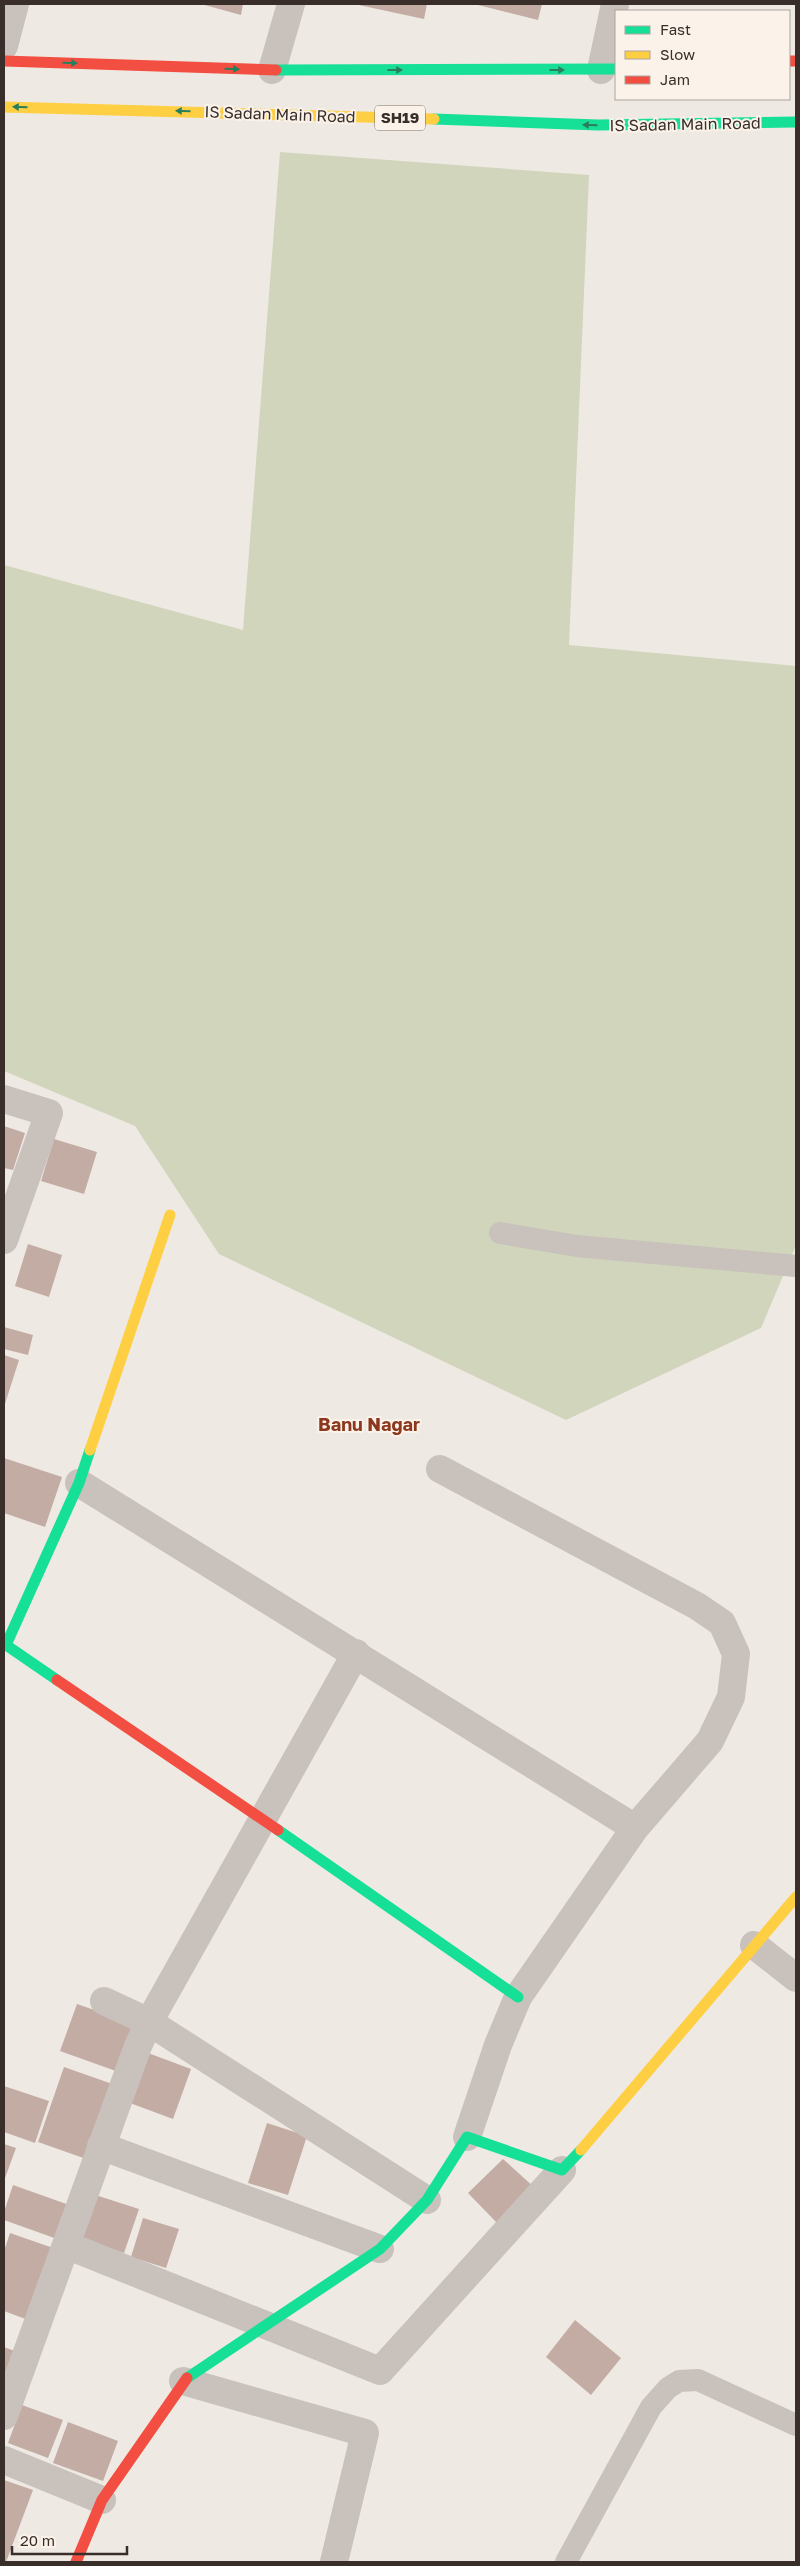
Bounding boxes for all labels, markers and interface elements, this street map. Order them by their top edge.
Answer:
legend [615,10,790,100]
text: Fast [660,20,691,38]
text: Slow [660,45,695,63]
one-way arrow [62,60,78,68]
one-way arrow [225,65,241,73]
one-way arrow [387,66,403,74]
one-way arrow [550,66,566,74]
text: Jam [660,70,690,88]
street label: IS Sadan Main Road [204,101,356,127]
one-way arrow [12,102,28,110]
one-way arrow [175,106,191,114]
road number: SH19 [375,106,425,130]
street label: IS Sadan Main Road [609,113,761,135]
one-way arrow [582,121,598,129]
district label: Banu Nagar [318,1413,420,1435]
scale bar [12,2524,128,2556]
text: 20 m [20,2531,55,2549]

